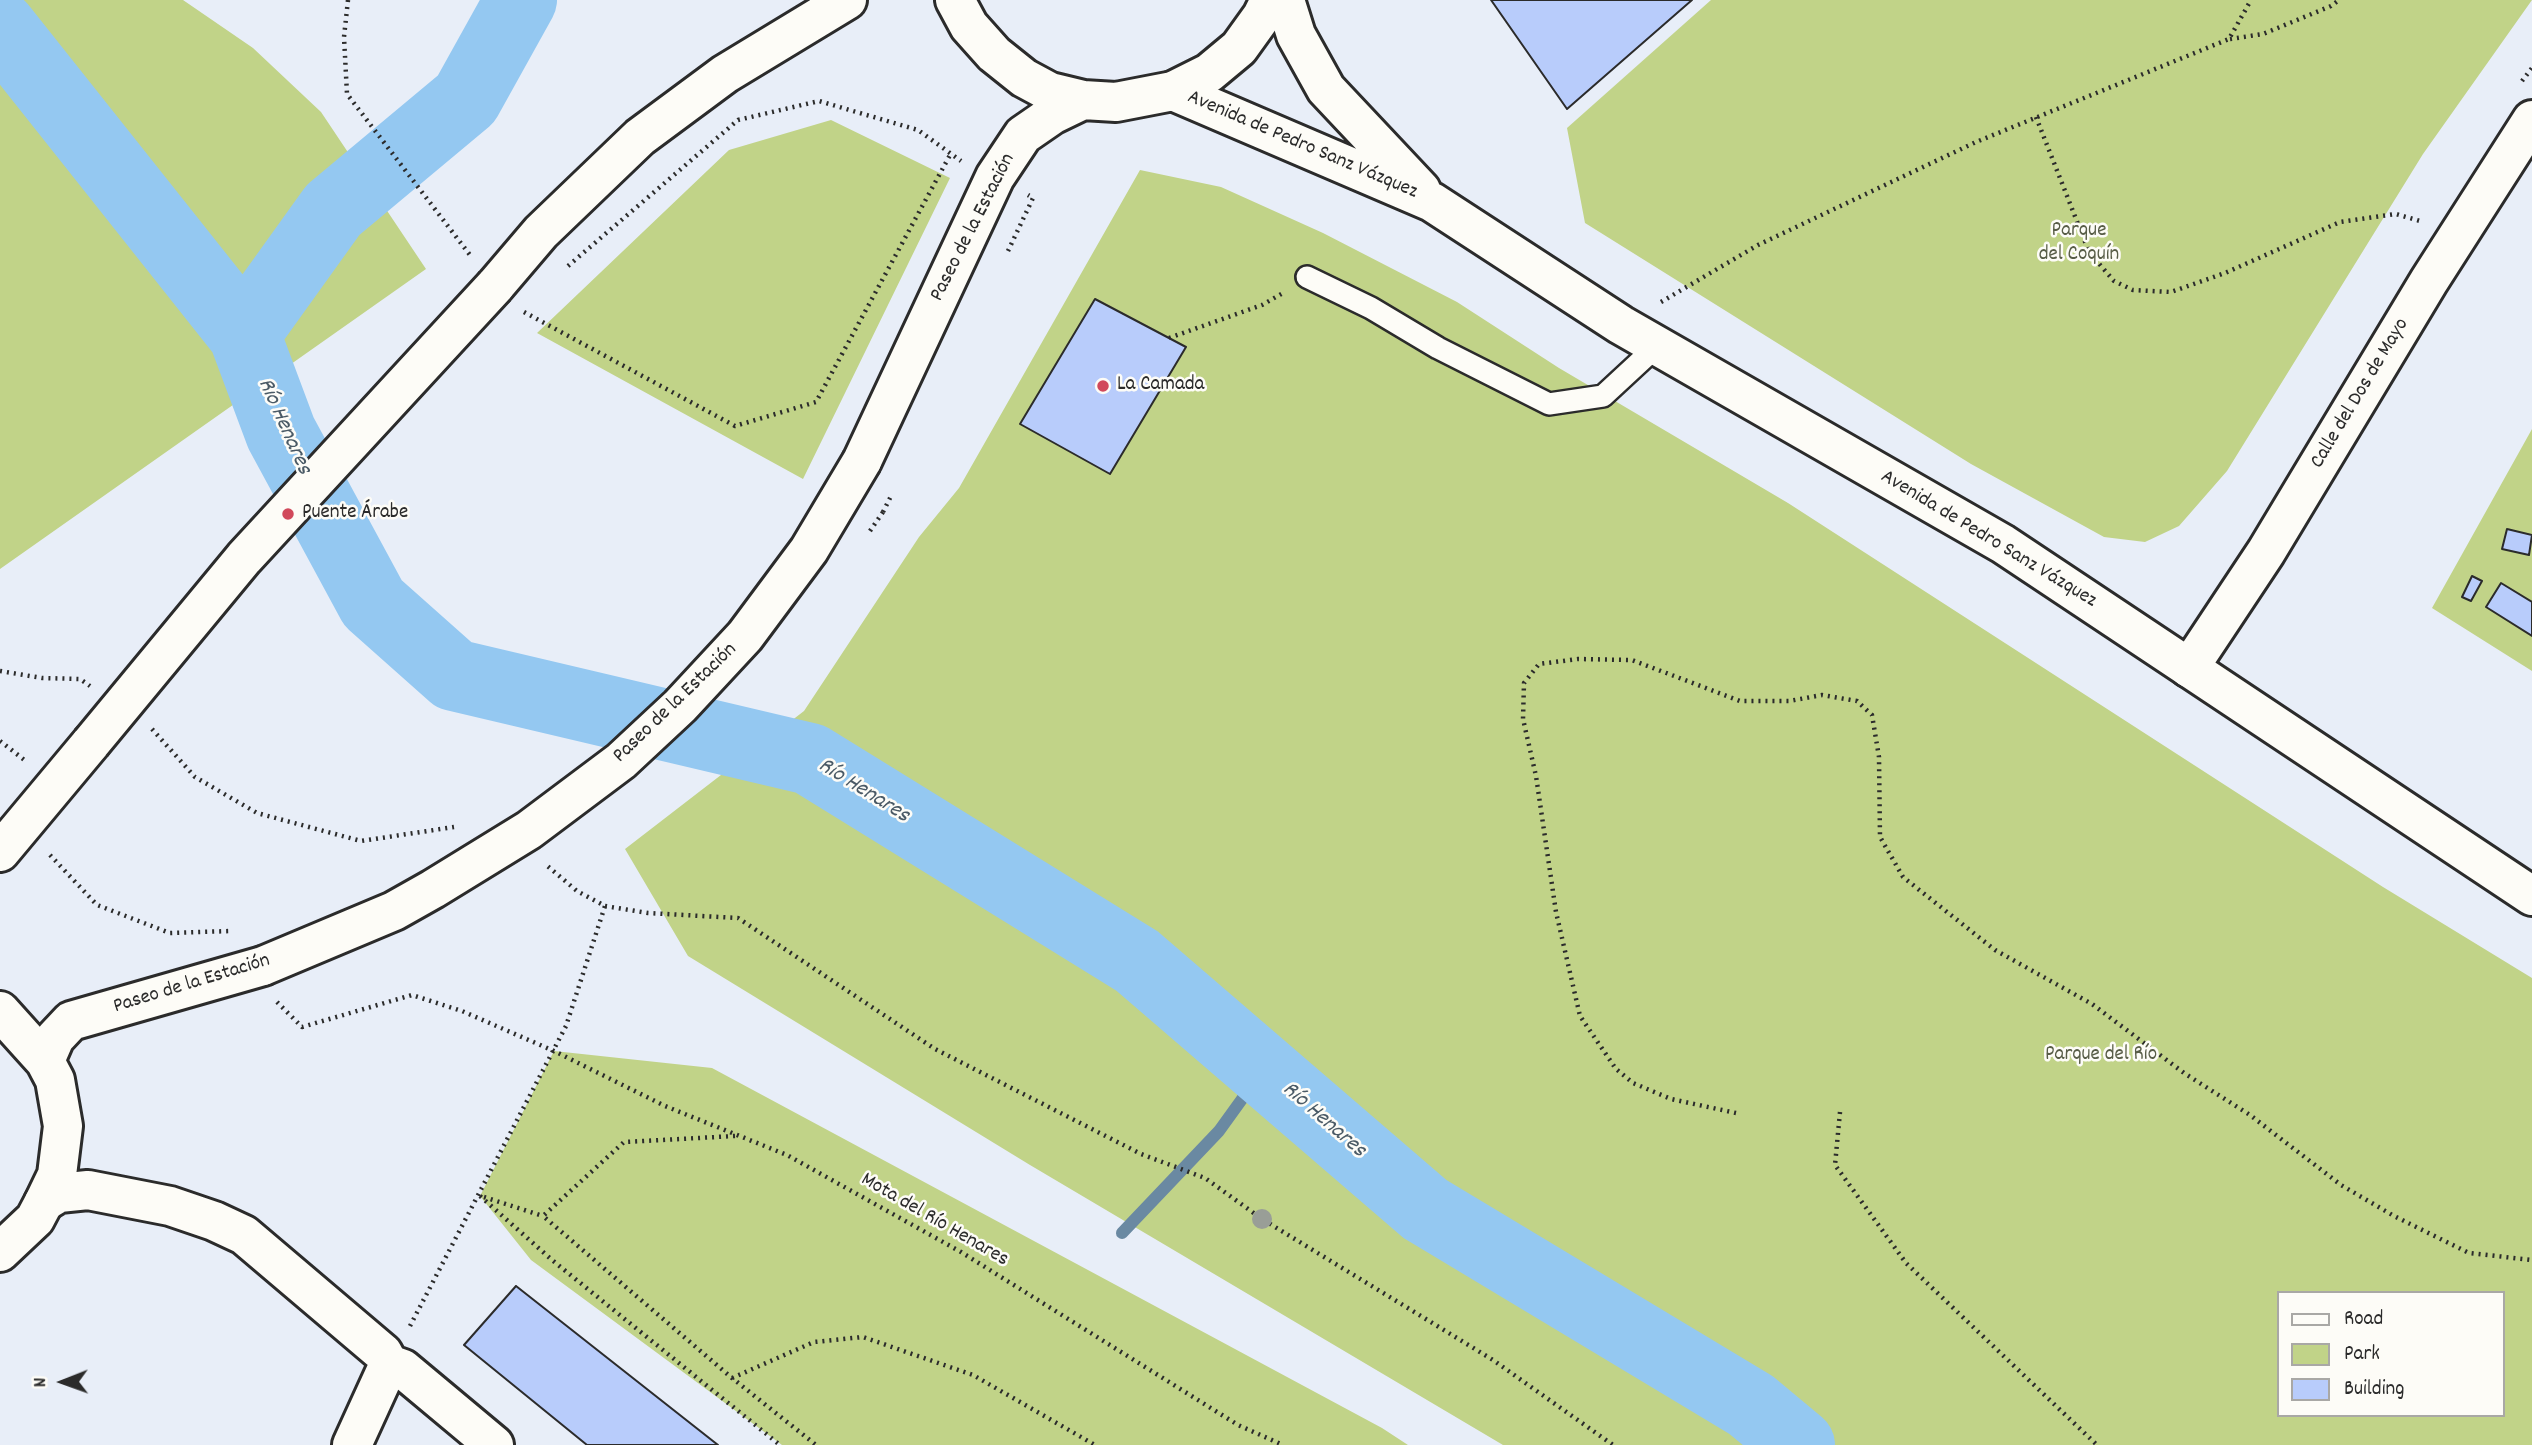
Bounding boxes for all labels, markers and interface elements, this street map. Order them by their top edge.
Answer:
street label: Avenida de Pedro Sanz Vázquez [1183,86,1421,206]
street label: Paseo de la Estación [926,150,1022,306]
park label: Parque del Coquín [2039,219,2119,269]
street label: Calle del Dos de Mayo [2306,314,2416,474]
place label: La Camada [1117,373,1204,399]
water label: Río Henares [250,375,316,479]
marker: La Camada [1095,378,1111,394]
street label: Avenida de Pedro Sanz Vázquez [1875,465,2101,615]
place label: Puente Árabe [302,501,408,527]
marker: Puente Árabe [280,506,296,522]
street label: Paseo de la Estación [609,639,743,769]
water label: Río Henares [812,753,914,831]
street label: Paseo de la Estación [111,949,273,1021]
park label: Parque del Río [2045,1043,2157,1069]
water label: Río Henares [1275,1077,1371,1165]
street label: Mota del Río Henares [856,1168,1012,1274]
legend [2276,1291,2504,1417]
text: Road [2344,1305,2383,1335]
text: Park [2344,1340,2380,1370]
north arrow [28,1347,98,1417]
text: Building [2344,1375,2404,1405]
text: N [28,1377,55,1387]

